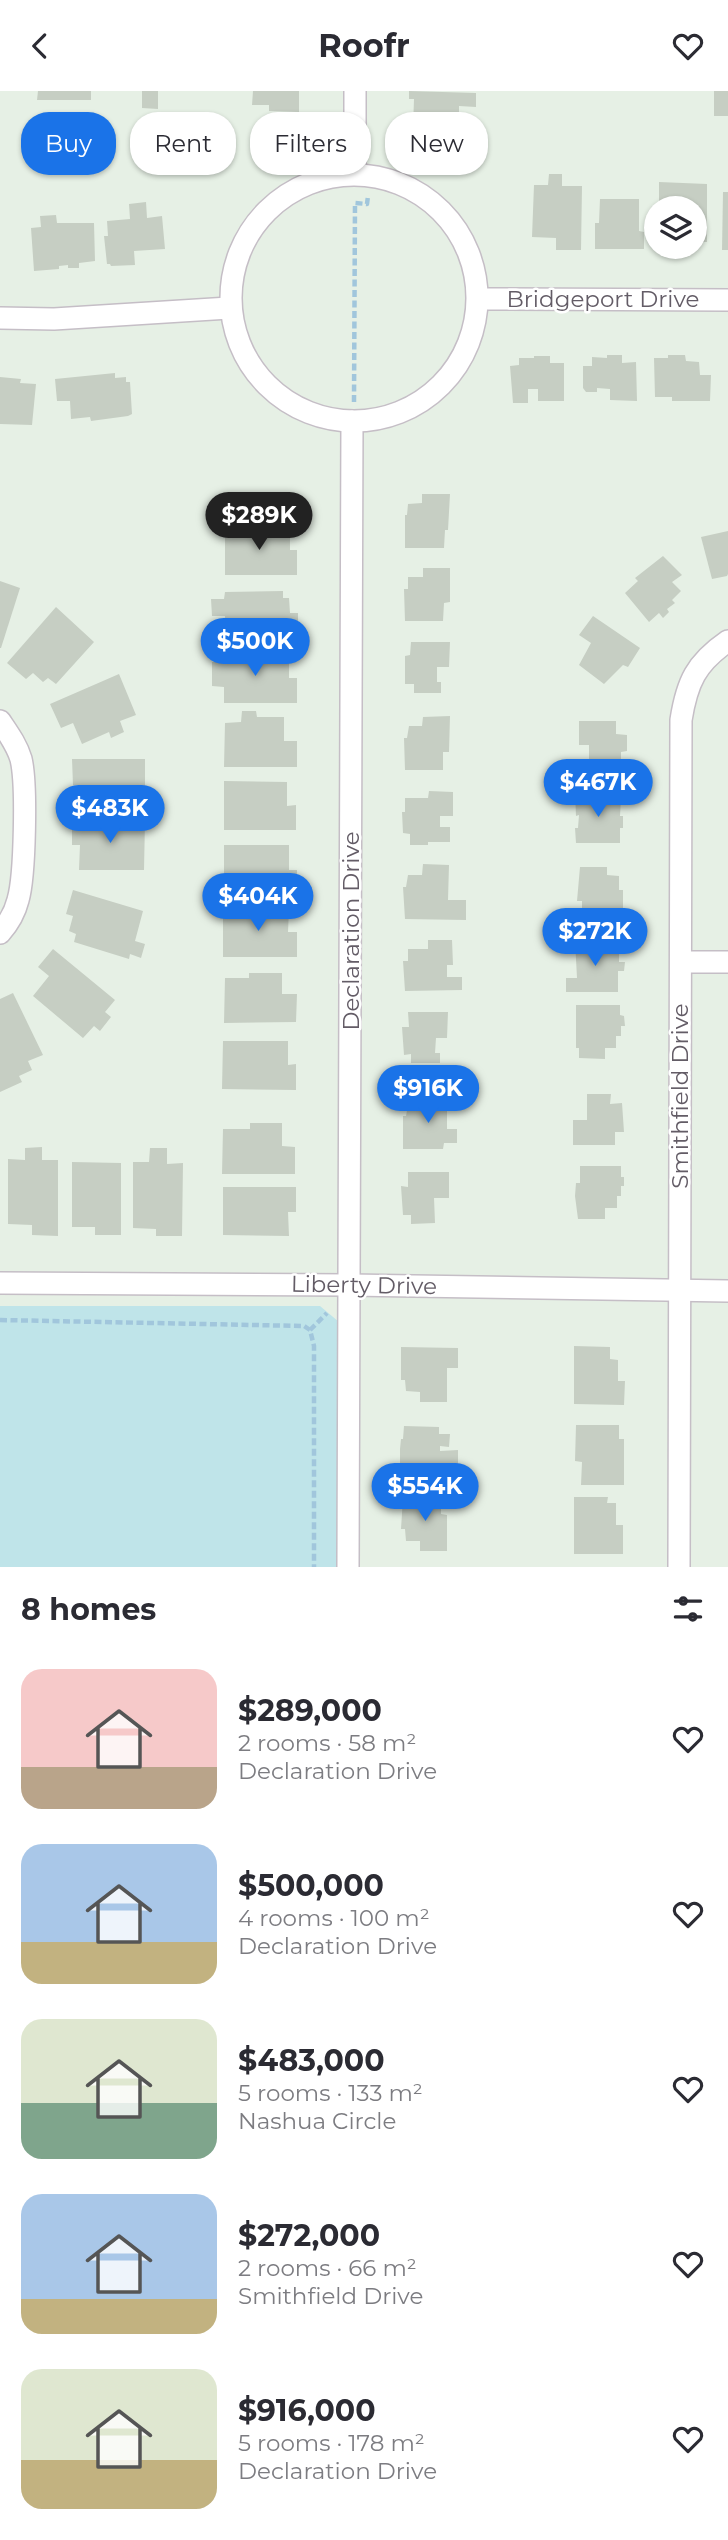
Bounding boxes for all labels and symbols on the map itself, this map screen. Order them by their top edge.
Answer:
street label: Bridgeport Drive [506,285,700,313]
pin: $289K [210,493,308,552]
pin: $500K [206,619,304,678]
pin: $467K [549,759,647,819]
pin: $483K [61,785,159,845]
street label: Declaration Drive [337,831,365,1031]
pin: $404K [209,873,307,933]
pin: $272K [546,909,644,968]
street label: Smithfield Drive [666,1003,694,1189]
pin: $916K [379,1065,477,1125]
street label: Liberty Drive [291,1270,437,1300]
pin: $554K [376,1463,474,1523]

